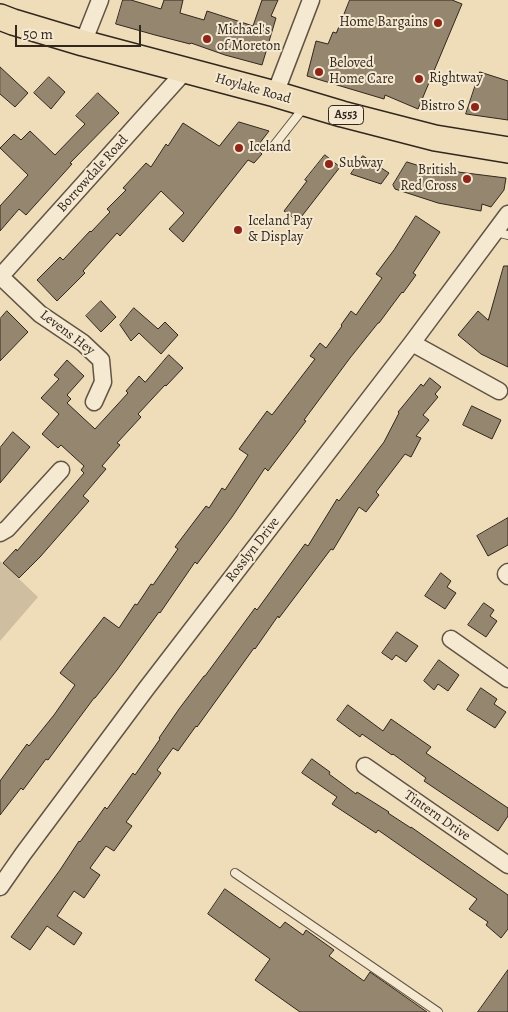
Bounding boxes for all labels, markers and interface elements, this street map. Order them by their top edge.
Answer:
scale bar [18,15,144,47]
place label: Home Bargains [339,15,428,31]
marker: Home Bargains [432,17,444,29]
place label: Michael's of Moreton [217,23,281,56]
text: 50 m [23,24,53,44]
marker: Michael's of Moreton [201,33,213,45]
place label: Beloved Home Care [329,56,394,88]
marker: Beloved Home Care [313,66,325,78]
street label: Hoylake Road [213,70,293,108]
place label: Rightway [429,71,483,87]
marker: Rightway [413,73,425,85]
place label: Bistro S [420,99,465,115]
marker: Bistro S [469,101,481,113]
road number: A553 [328,106,364,124]
street label: Borrowdale Road [54,132,132,216]
place label: Iceland [249,140,291,156]
marker: Iceland [233,142,245,154]
place label: Subway [339,156,383,172]
marker: Subway [323,158,335,170]
place label: British Red Cross [400,163,457,196]
marker: British Red Cross [461,173,473,185]
place label: Iceland Pay & Display [248,214,313,246]
marker: Iceland Pay & Display [232,224,244,236]
street label: Levens Hey [36,307,98,359]
street label: Rosslyn Drive [222,514,284,586]
street label: Tintern Drive [401,787,473,845]

